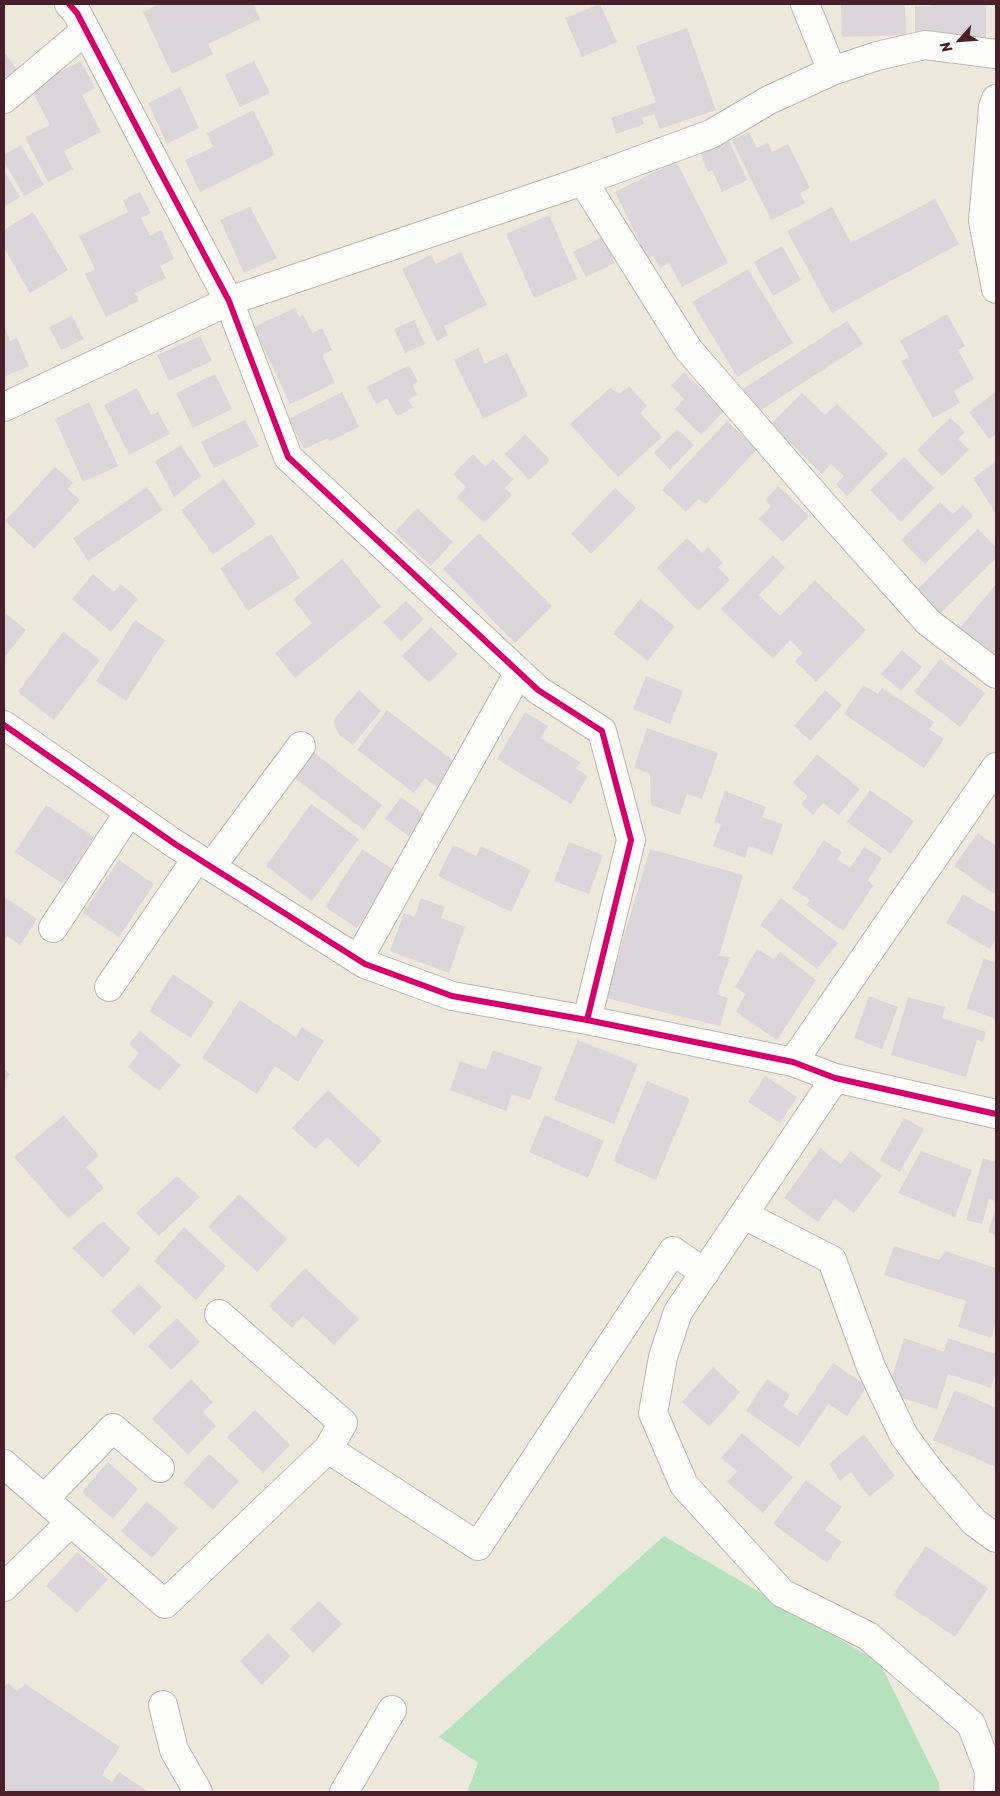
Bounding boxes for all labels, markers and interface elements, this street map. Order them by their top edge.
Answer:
north arrow [935,15,985,65]
text: N [933,37,959,57]

